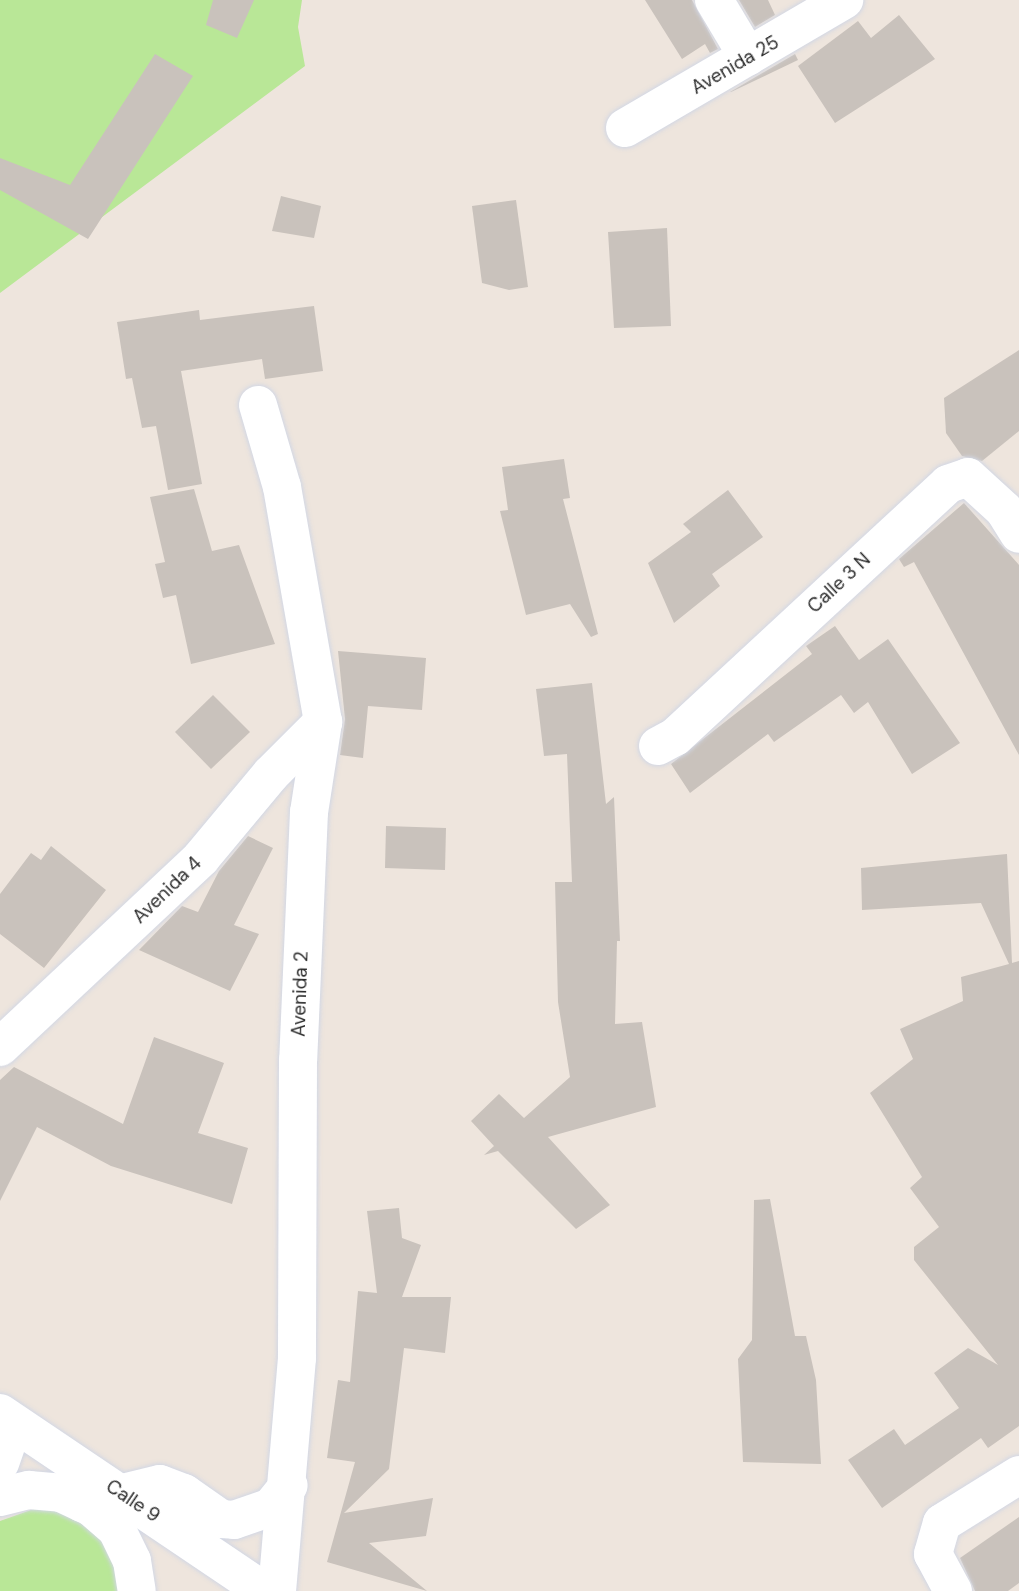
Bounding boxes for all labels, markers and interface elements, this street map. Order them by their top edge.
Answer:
street label: Avenida 25 [687,31,783,99]
street label: Calle 3 N [803,548,875,618]
street label: Avenida 4 [128,852,206,928]
street label: Avenida 2 [287,951,313,1037]
street label: Calle 9 [102,1475,164,1527]

